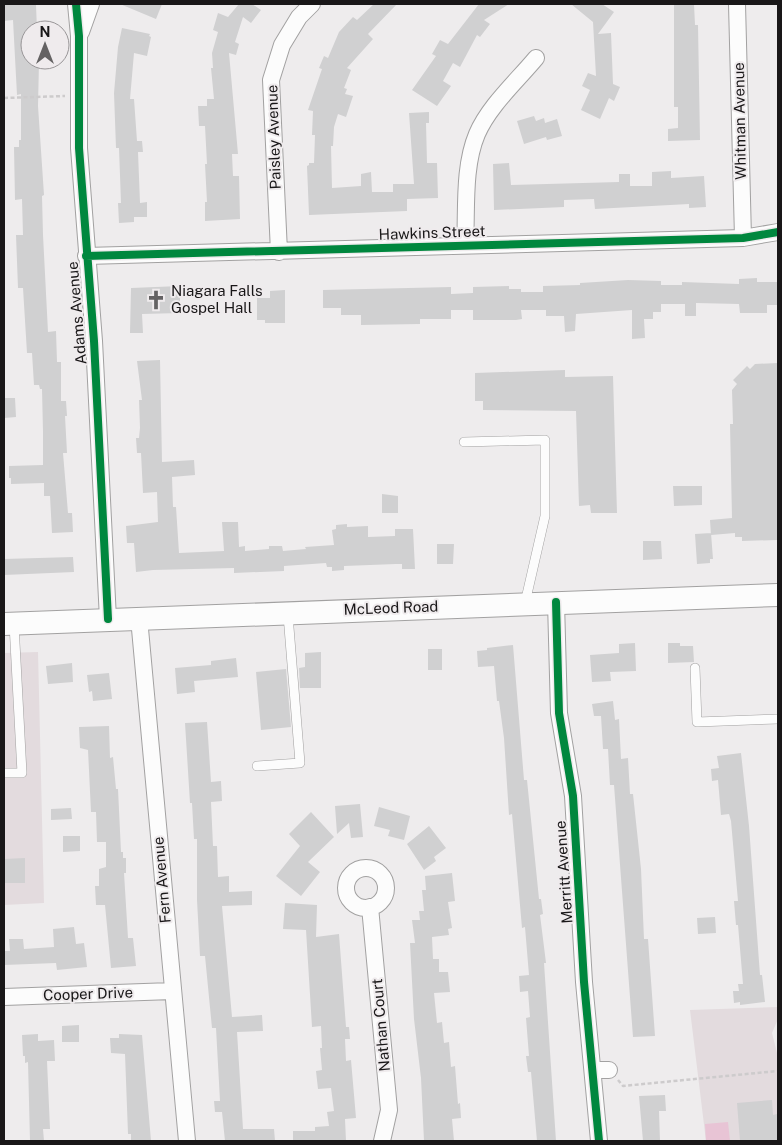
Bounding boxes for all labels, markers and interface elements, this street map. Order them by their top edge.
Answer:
north arrow [20,20,70,70]
text: N [40,24,50,40]
street label: Whitman Avenue [730,62,749,180]
street label: Paisley Avenue [263,84,284,190]
street label: Hawkins Street [378,222,486,243]
street label: Adams Avenue [64,261,89,365]
place label: Niagara Falls Gospel Hall [171,282,263,316]
church icon: Niagara Falls Gospel Hall [145,289,167,311]
street label: McLeod Road [343,597,439,618]
street label: Merritt Avenue [551,820,576,924]
street label: Fern Avenue [149,836,174,924]
street label: Nathan Court [368,978,393,1072]
street label: Cooper Drive [43,983,133,1004]

